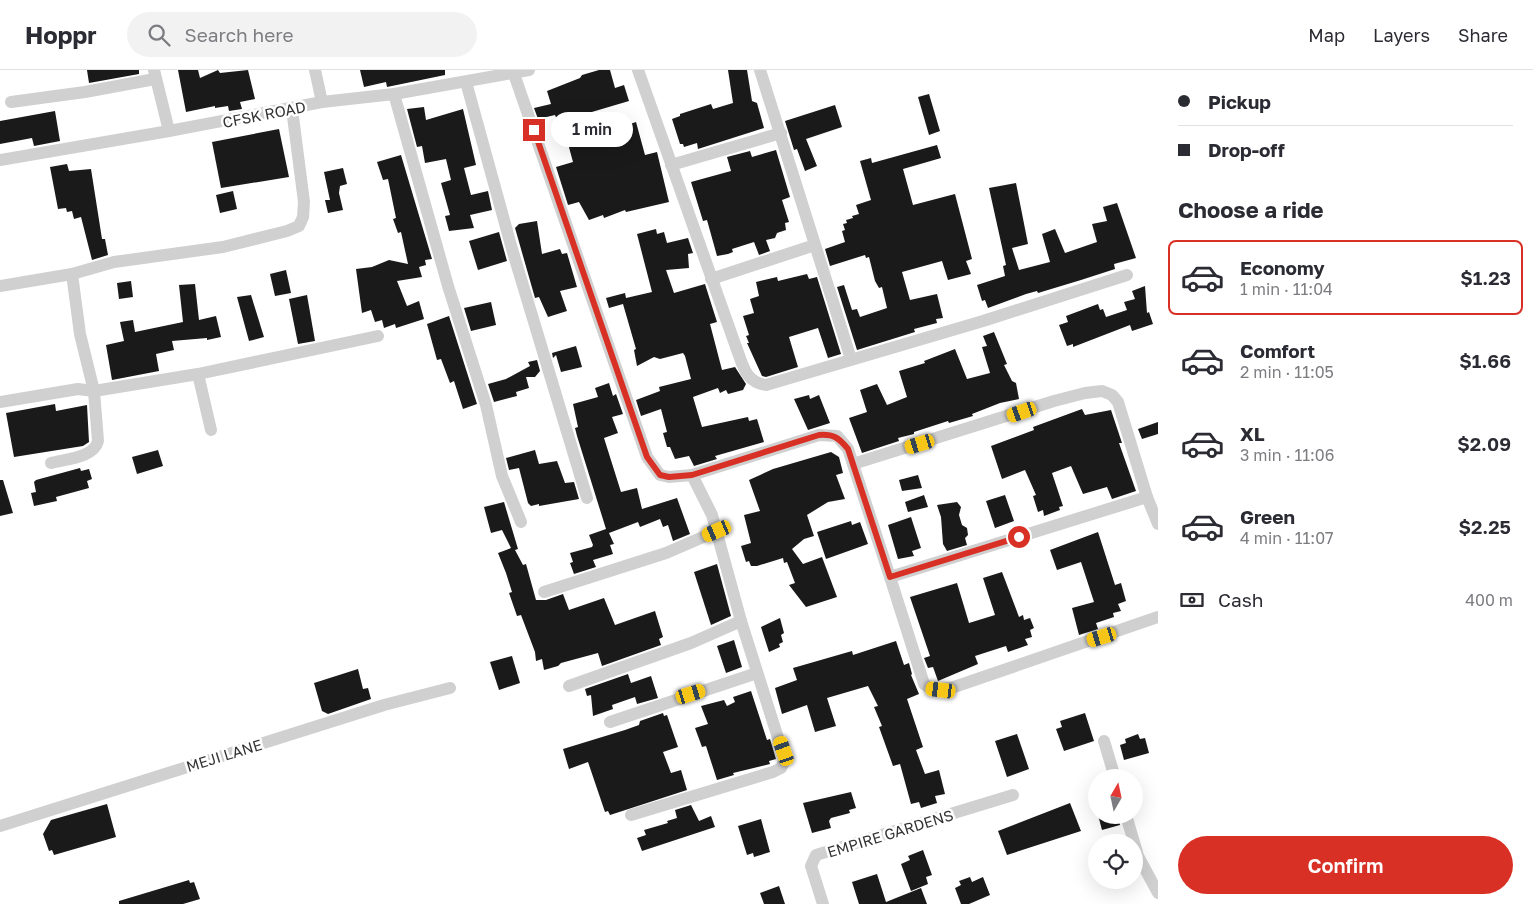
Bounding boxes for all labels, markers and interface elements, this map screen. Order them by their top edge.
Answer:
search box [127,12,477,57]
text: Hoppr [25,20,97,49]
icon: search [145,21,173,49]
text: Search here [185,23,293,46]
text: Map [1308,24,1345,46]
text: Layers [1373,24,1430,46]
text: Share [1458,24,1508,46]
text: Pickup [1208,90,1271,113]
street label: CFSK ROAD [221,97,307,131]
callout: 1 min [552,112,634,148]
route end [523,119,545,141]
text: 1 min [572,119,612,139]
text: Drop-off [1208,138,1285,161]
text: Choose a ride [1178,196,1324,223]
icon: car [1180,255,1225,300]
text: Economy [1240,256,1325,279]
text: $1.23 [1460,266,1511,289]
text: 1 min · 11:04 [1240,279,1333,299]
icon: car [1180,338,1225,383]
text: Comfort [1240,339,1315,362]
text: $1.66 [1459,349,1511,372]
text: 2 min · 11:05 [1240,362,1334,382]
car [1005,400,1038,424]
icon: car [1180,421,1225,466]
text: XL [1240,422,1265,445]
car [903,432,936,456]
text: $2.09 [1457,432,1511,455]
text: 3 min · 11:06 [1240,445,1334,465]
icon: car [1180,504,1225,549]
text: Green [1240,505,1295,528]
text: $2.25 [1458,515,1511,538]
car [700,518,733,544]
route start [1008,526,1030,548]
text: 4 min · 11:07 [1240,528,1334,548]
icon: cash [1178,586,1206,614]
text: Cash [1218,588,1263,611]
text: 400 m [1465,590,1513,610]
car [1085,625,1118,649]
car [925,681,956,699]
car [674,682,707,706]
car [772,734,795,768]
street label: MEJI LANE [184,735,264,775]
north arrow [1088,769,1142,824]
map controls [1088,769,1143,889]
street label: EMPIRE GARDENS [825,805,955,861]
button: locate [1088,834,1143,889]
button: Confirm [1178,836,1513,894]

